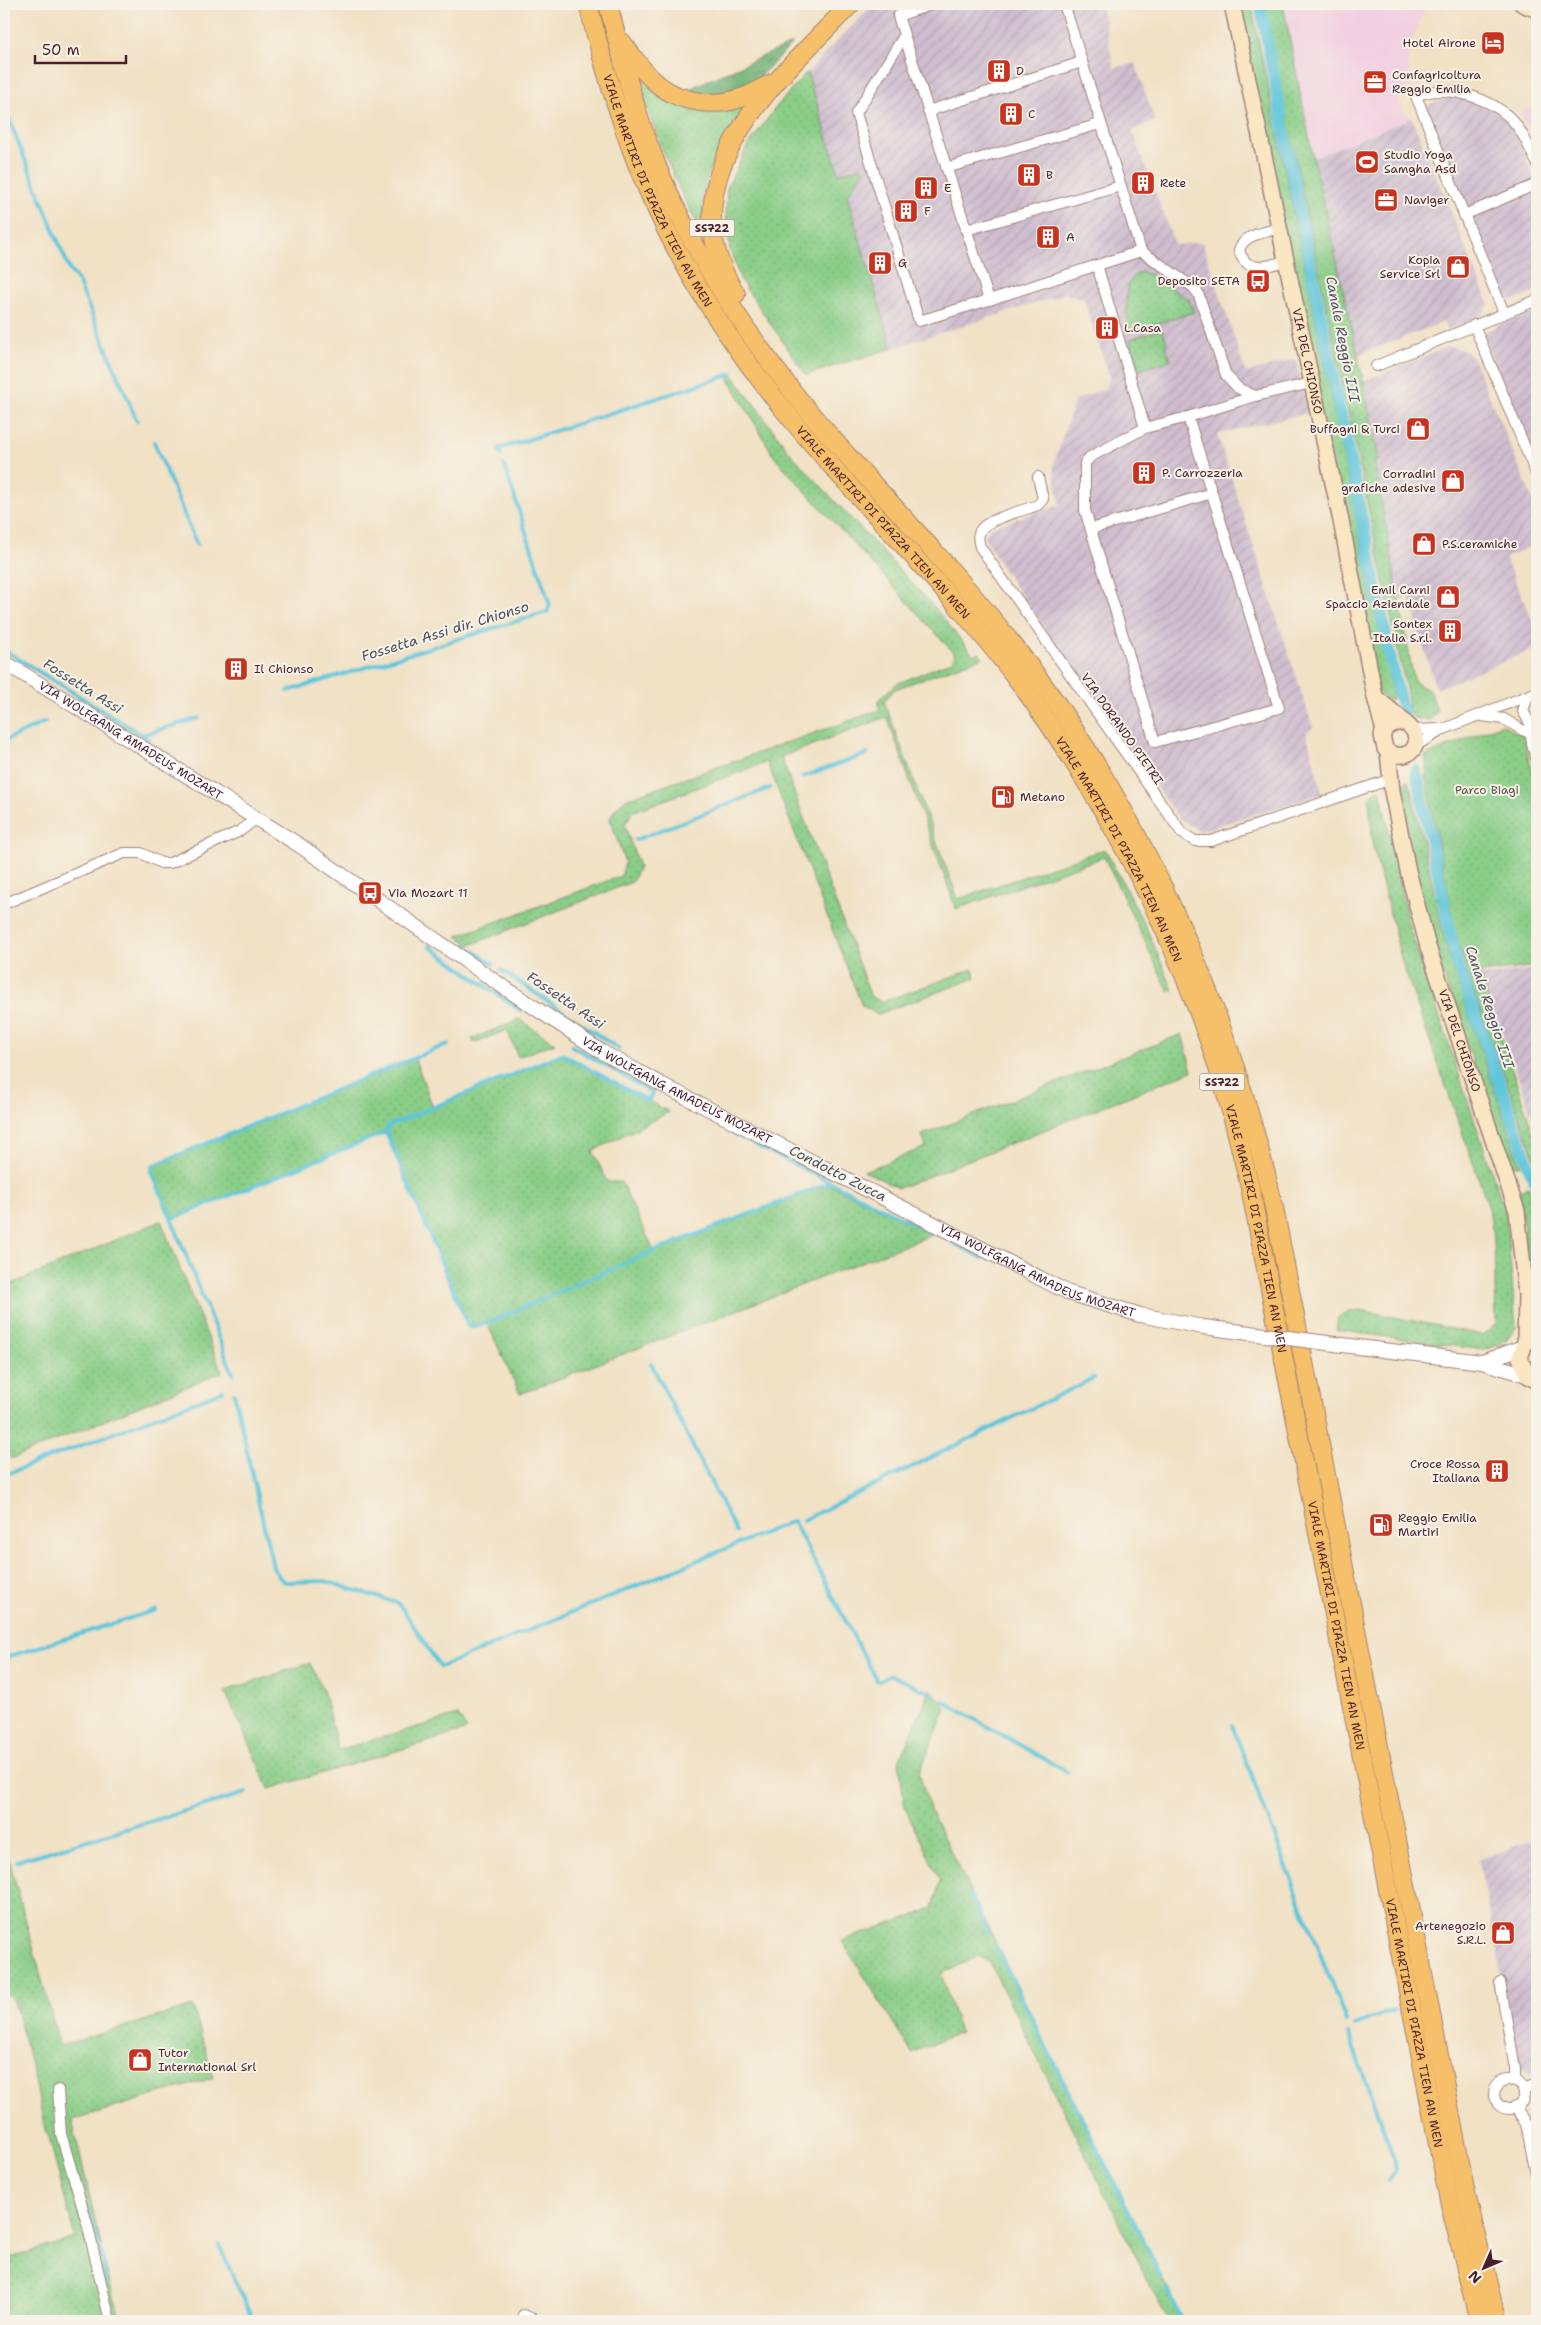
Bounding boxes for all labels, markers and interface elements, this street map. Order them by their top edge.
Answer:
hotel icon: Hotel Airone [1480,30,1506,56]
scale bar [35,32,126,64]
place label: Hotel Airone [1403,35,1476,51]
text: 50 m [42,40,80,60]
building icon: D [986,58,1012,84]
place label: D [1016,63,1024,79]
place label: Confagricoltura Reggio Emilia [1392,67,1482,97]
office icon: Confagricoltura Reggio Emilia [1362,69,1388,95]
street label: VIALE MARTIRI DI PIAZZA TIEN AN MEN [599,72,716,310]
building icon: C [998,101,1024,127]
place label: C [1028,106,1035,122]
place label: Studio Yoga Samgha Asd [1384,147,1457,177]
sports icon: Studio Yoga Samgha Asd [1354,149,1380,175]
building icon: B [1016,162,1042,188]
place label: B [1046,167,1053,183]
building icon: Rete [1130,170,1156,196]
building icon: E [913,175,939,201]
place label: Rete [1160,175,1187,191]
place label: E [944,180,952,196]
office icon: Naviger [1373,187,1399,213]
place label: Naviger [1404,192,1449,208]
building icon: F [893,198,919,224]
place label: F [924,203,931,219]
road number: SS722 [690,220,734,237]
building icon: A [1035,224,1061,250]
place label: A [1066,229,1075,245]
building icon: G [867,250,893,276]
place label: Kopia Service Srl [1380,252,1441,282]
shop icon: Kopia Service Srl [1445,254,1471,280]
place label: G [898,255,907,271]
bus stop icon: Deposito SETA [1245,268,1271,294]
place label: Deposito SETA [1157,273,1240,289]
water label: Canale Reggio III [1322,274,1364,405]
street label: VIA DEL CHIONSO [1288,307,1326,415]
building icon: L.Casa [1094,315,1120,341]
place label: L.Casa [1124,320,1161,336]
shop icon: Buffagni & Turci [1405,416,1431,442]
place label: Buffagni & Turci [1310,421,1400,437]
street label: VIALE MARTIRI DI PIAZZA TIEN AN MEN [793,423,973,622]
building icon: P. Carrozzeria [1131,460,1157,486]
place label: P. Carrozzeria [1162,465,1243,481]
place label: Corradini grafiche adesive [1341,466,1436,496]
shop icon: Corradini grafiche adesive [1440,468,1466,494]
shop icon: P.S.ceramiche [1411,531,1437,557]
place label: P.S.ceramiche [1442,536,1518,552]
place label: Emil Carni Spaccio Aziendale [1326,582,1430,612]
shop icon: Emil Carni Spaccio Aziendale [1435,584,1461,610]
water label: Fossetta Assi dir. Chionso [359,597,531,665]
place label: Sontex Italia S.r.l. [1373,616,1432,646]
building icon: Sontex Italia S.r.l. [1437,618,1463,644]
water label: Fossetta Assi [40,654,127,718]
building icon: Il Chionso [223,656,249,682]
place label: Il Chionso [254,661,314,677]
street label: VIA DORANDO PIETRI [1077,670,1167,788]
street label: VIA WOLFGANG AMADEUS MOZART [36,677,226,804]
street label: VIALE MARTIRI DI PIAZZA TIEN AN MEN [1052,734,1186,964]
park label: Parco Biagi [1455,782,1519,798]
fuel station icon: Metano [990,784,1016,810]
place label: Metano [1020,789,1065,805]
bus stop icon: Via Mozart 11 [357,880,383,906]
place label: Via Mozart 11 [388,885,468,901]
water label: Canale Reggio III [1462,943,1519,1072]
water label: Fossetta Assi [524,967,609,1033]
street label: VIA DEL CHIONSO [1435,987,1484,1094]
street label: VIA WOLFGANG AMADEUS MOZART [578,1033,775,1148]
road number: SS722 [1200,1074,1244,1090]
street label: VIALE MARTIRI DI PIAZZA TIEN AN MEN [1222,1102,1290,1354]
water label: Condotto Zucca [786,1141,890,1205]
street label: VIA WOLFGANG AMADEUS MOZART [937,1220,1138,1321]
place label: Croce Rossa Italiana [1410,1456,1481,1486]
building icon: Croce Rossa Italiana [1484,1458,1510,1484]
street label: VIALE MARTIRI DI PIAZZA TIEN AN MEN [1304,1499,1368,1752]
place label: Reggio Emilia Martiri [1398,1510,1477,1540]
fuel station icon: Reggio Emilia Martiri [1368,1512,1394,1538]
street label: VIALE MARTIRI DI PIAZZA TIEN AN MEN [1382,1897,1447,2149]
place label: Artenegozio S.R.L. [1415,1918,1486,1948]
shop icon: Artenegozio S.R.L. [1490,1920,1516,1946]
place label: Tutor International Srl [158,2045,256,2075]
shop icon: Tutor International Srl [127,2047,153,2073]
north arrow [1458,2242,1508,2292]
text: N [1465,2267,1485,2287]

